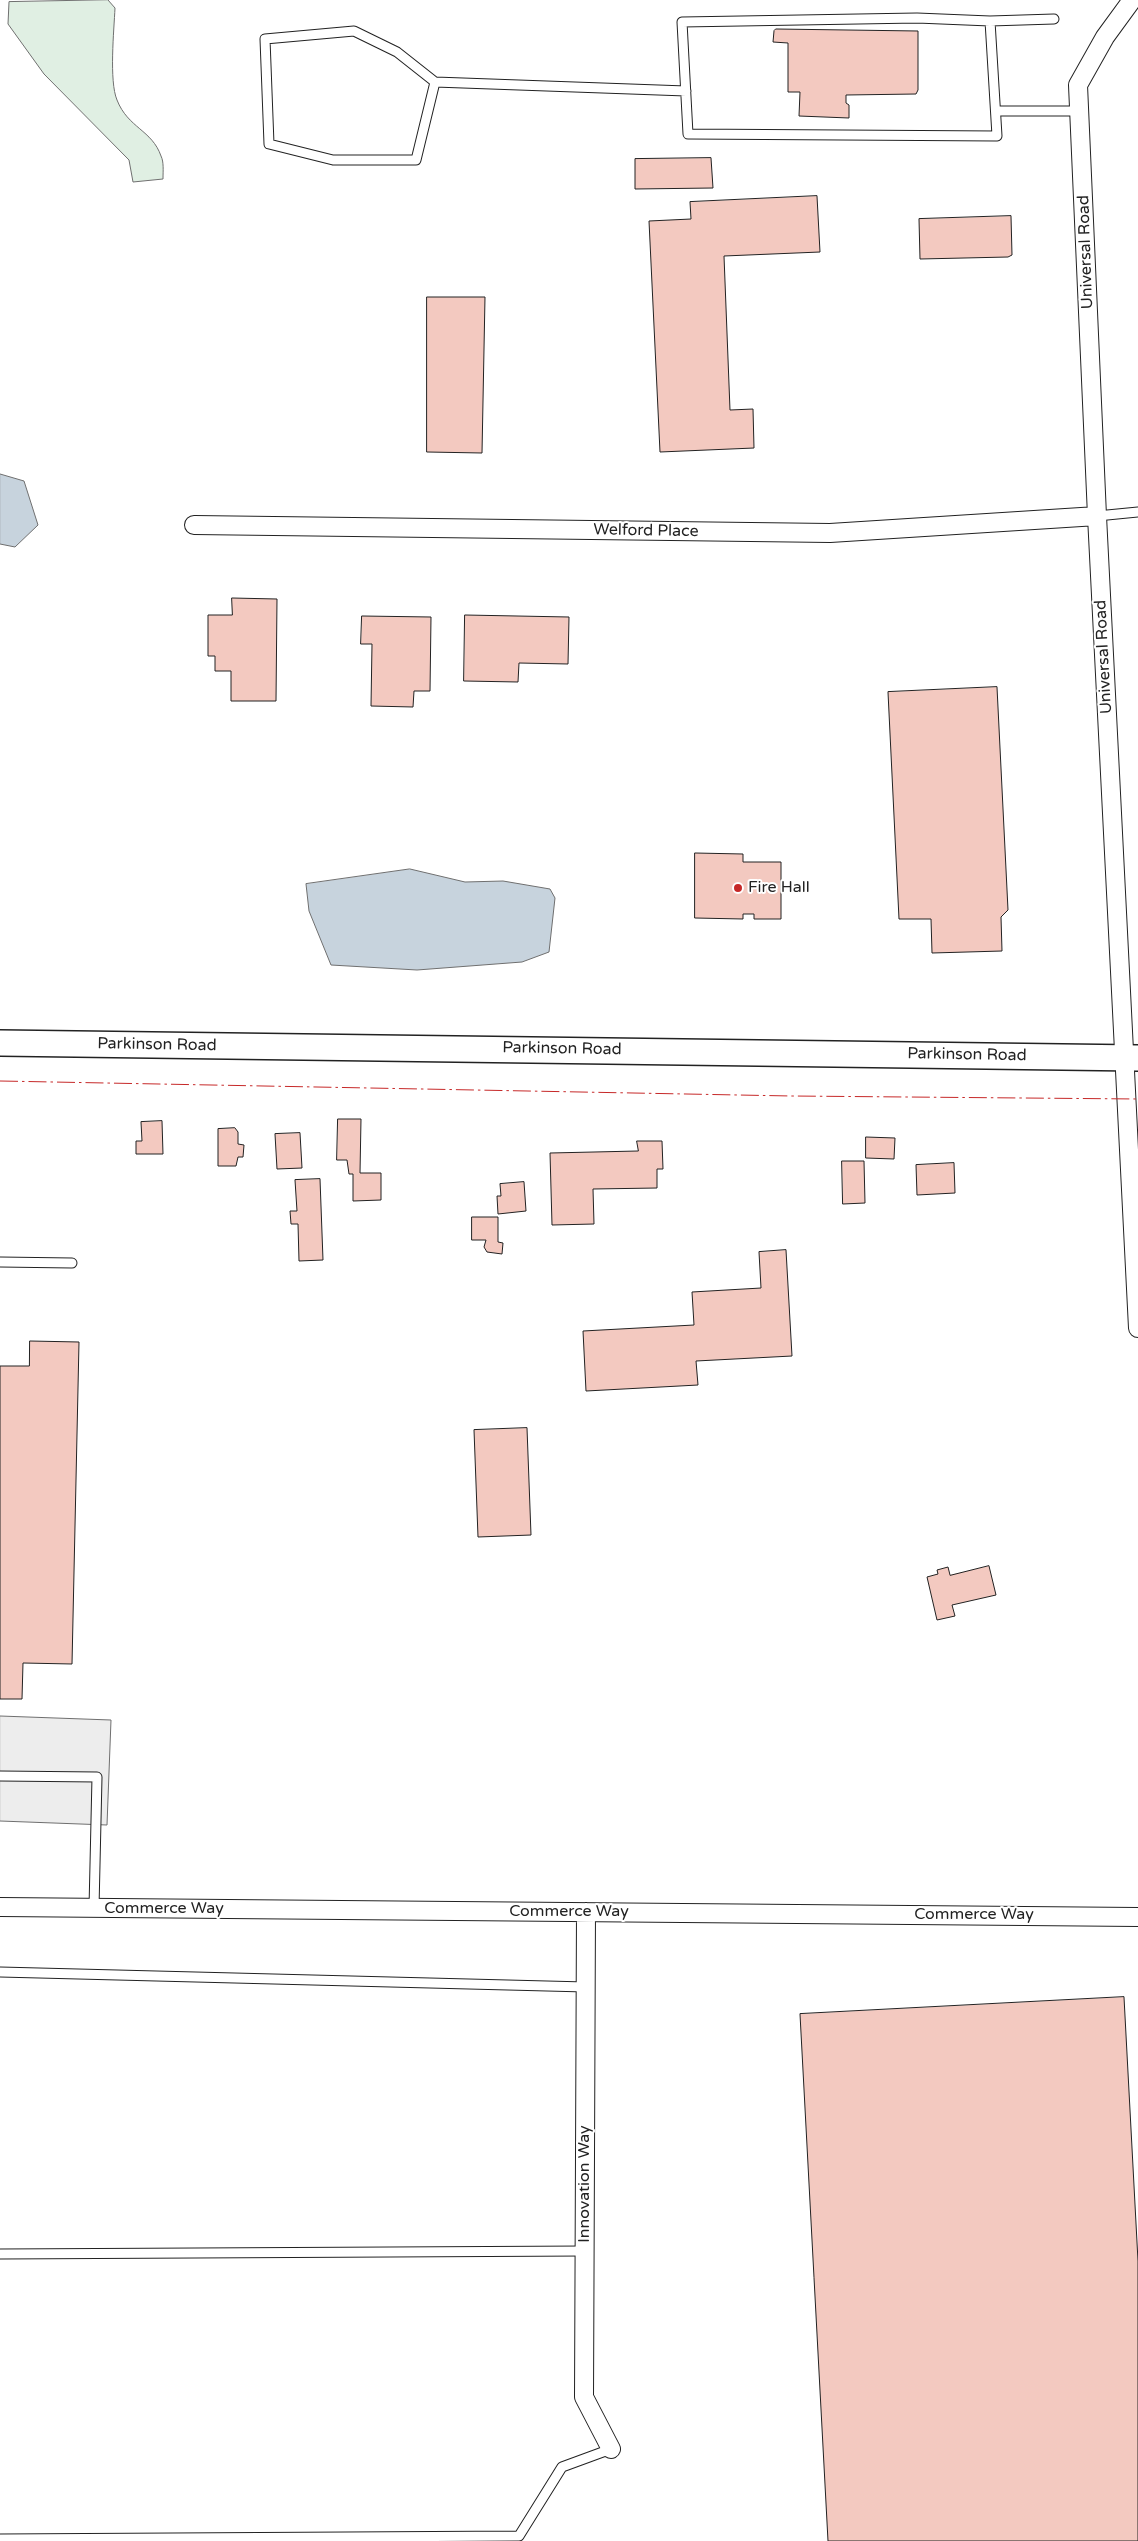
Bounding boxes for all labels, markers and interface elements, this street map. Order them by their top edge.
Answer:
street label: Universal Road [1074,195,1098,309]
street label: Welford Place [593,520,699,542]
street label: Universal Road [1091,600,1117,714]
place label: Fire Hall [748,878,810,898]
marker: Fire Hall [732,882,744,894]
street label: Parkinson Road [97,1034,217,1056]
street label: Parkinson Road [502,1038,622,1060]
street label: Parkinson Road [907,1044,1027,1066]
street label: Commerce Way [104,1899,224,1919]
street label: Commerce Way [509,1902,629,1922]
street label: Commerce Way [914,1905,1034,1925]
street label: Innovation Way [575,2125,595,2243]

